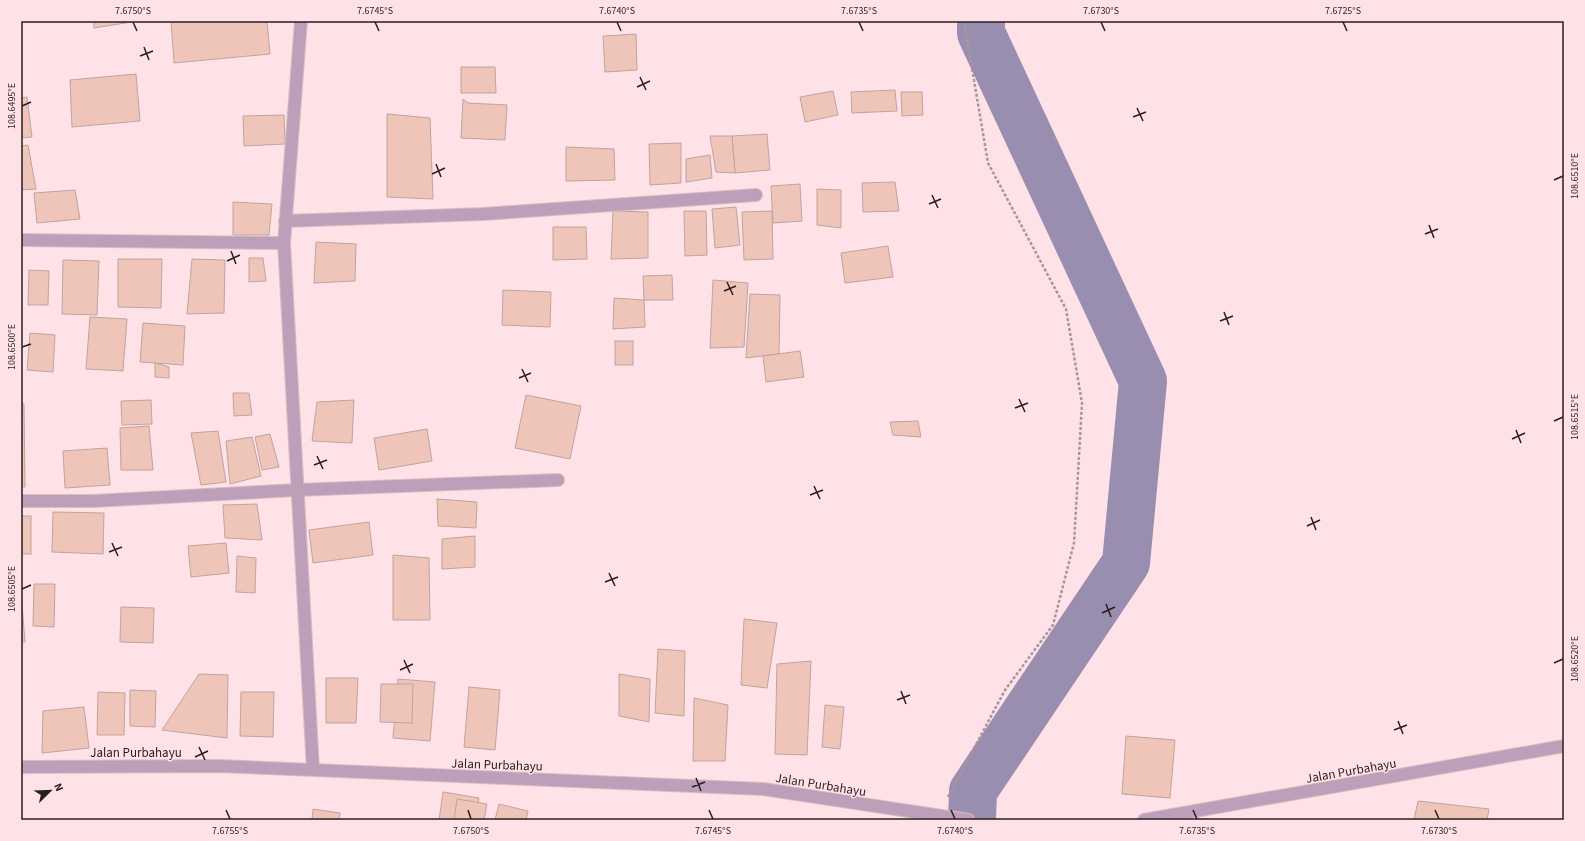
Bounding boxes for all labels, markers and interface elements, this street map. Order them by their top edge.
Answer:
text: 7.6750°S [115,4,151,18]
text: 7.6745°S [357,4,393,18]
text: 7.6740°S [599,4,635,18]
text: 7.6735°S [841,4,877,18]
text: 7.6730°S [1083,4,1119,18]
text: 7.6725°S [1325,4,1361,18]
text: 108.6495°E [5,83,19,129]
text: 108.6510°E [1568,153,1582,199]
text: 108.6500°E [5,324,19,370]
text: 108.6515°E [1568,394,1582,440]
text: 108.6505°E [5,566,19,612]
text: 108.6520°E [1568,636,1582,682]
street label: Jalan Purbahayu [90,744,182,762]
street label: Jalan Purbahayu [451,754,543,776]
street label: Jalan Purbahayu [1304,754,1398,788]
street label: Jalan Purbahayu [774,769,868,801]
north arrow [30,771,70,811]
text: N [50,781,67,794]
text: 7.6755°S [212,824,248,838]
text: 7.6750°S [453,824,489,838]
text: 7.6745°S [695,824,731,838]
text: 7.6740°S [937,824,973,838]
text: 7.6735°S [1179,824,1215,838]
text: 7.6730°S [1421,824,1457,838]

